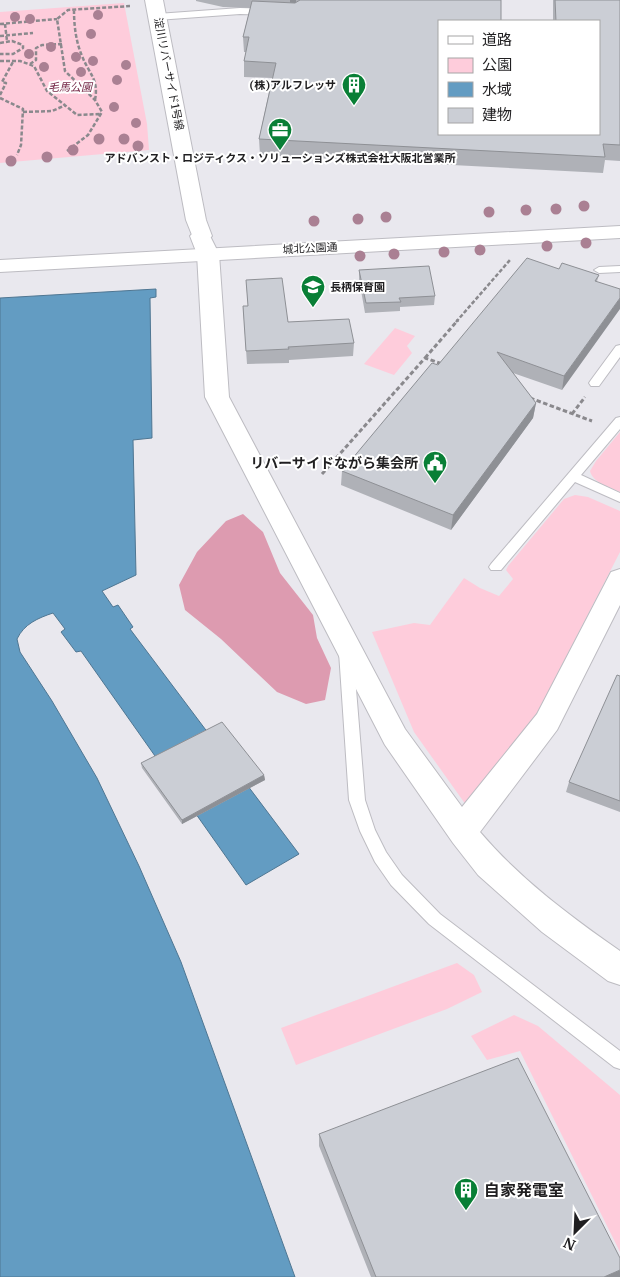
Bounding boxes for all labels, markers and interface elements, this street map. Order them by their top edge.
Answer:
street label: 淀川リバーサイド1号線 [151,16,187,132]
legend [438,20,600,135]
text: 道路 [482,30,512,49]
text: 公園 [482,55,512,74]
building icon: (株)アルフレッサ [341,72,367,106]
place label: (株)アルフレッサ [249,78,336,92]
park label: 毛馬公園 [48,80,94,94]
text: 水域 [482,80,512,99]
text: 建物 [482,105,512,124]
office icon: アドバンスト・ロジティクス・ソリューションズ株式会社大阪北営業所 [267,117,293,151]
place label: アドバンスト・ロジティクス・ソリューションズ株式会社大阪北営業所 [105,151,455,165]
street label: 城北公園通 [282,240,338,256]
school or university icon: 長柄保育園 [300,274,326,308]
place label: 長柄保育園 [330,280,385,294]
public building icon: リバーサイドながら集会所 [422,450,448,484]
place label: リバーサイドながら集会所 [250,454,418,472]
building icon: 自家発電室 [453,1177,479,1211]
place label: 自家発電室 [484,1180,564,1200]
north arrow [550,1207,600,1257]
text: N [561,1233,578,1254]

